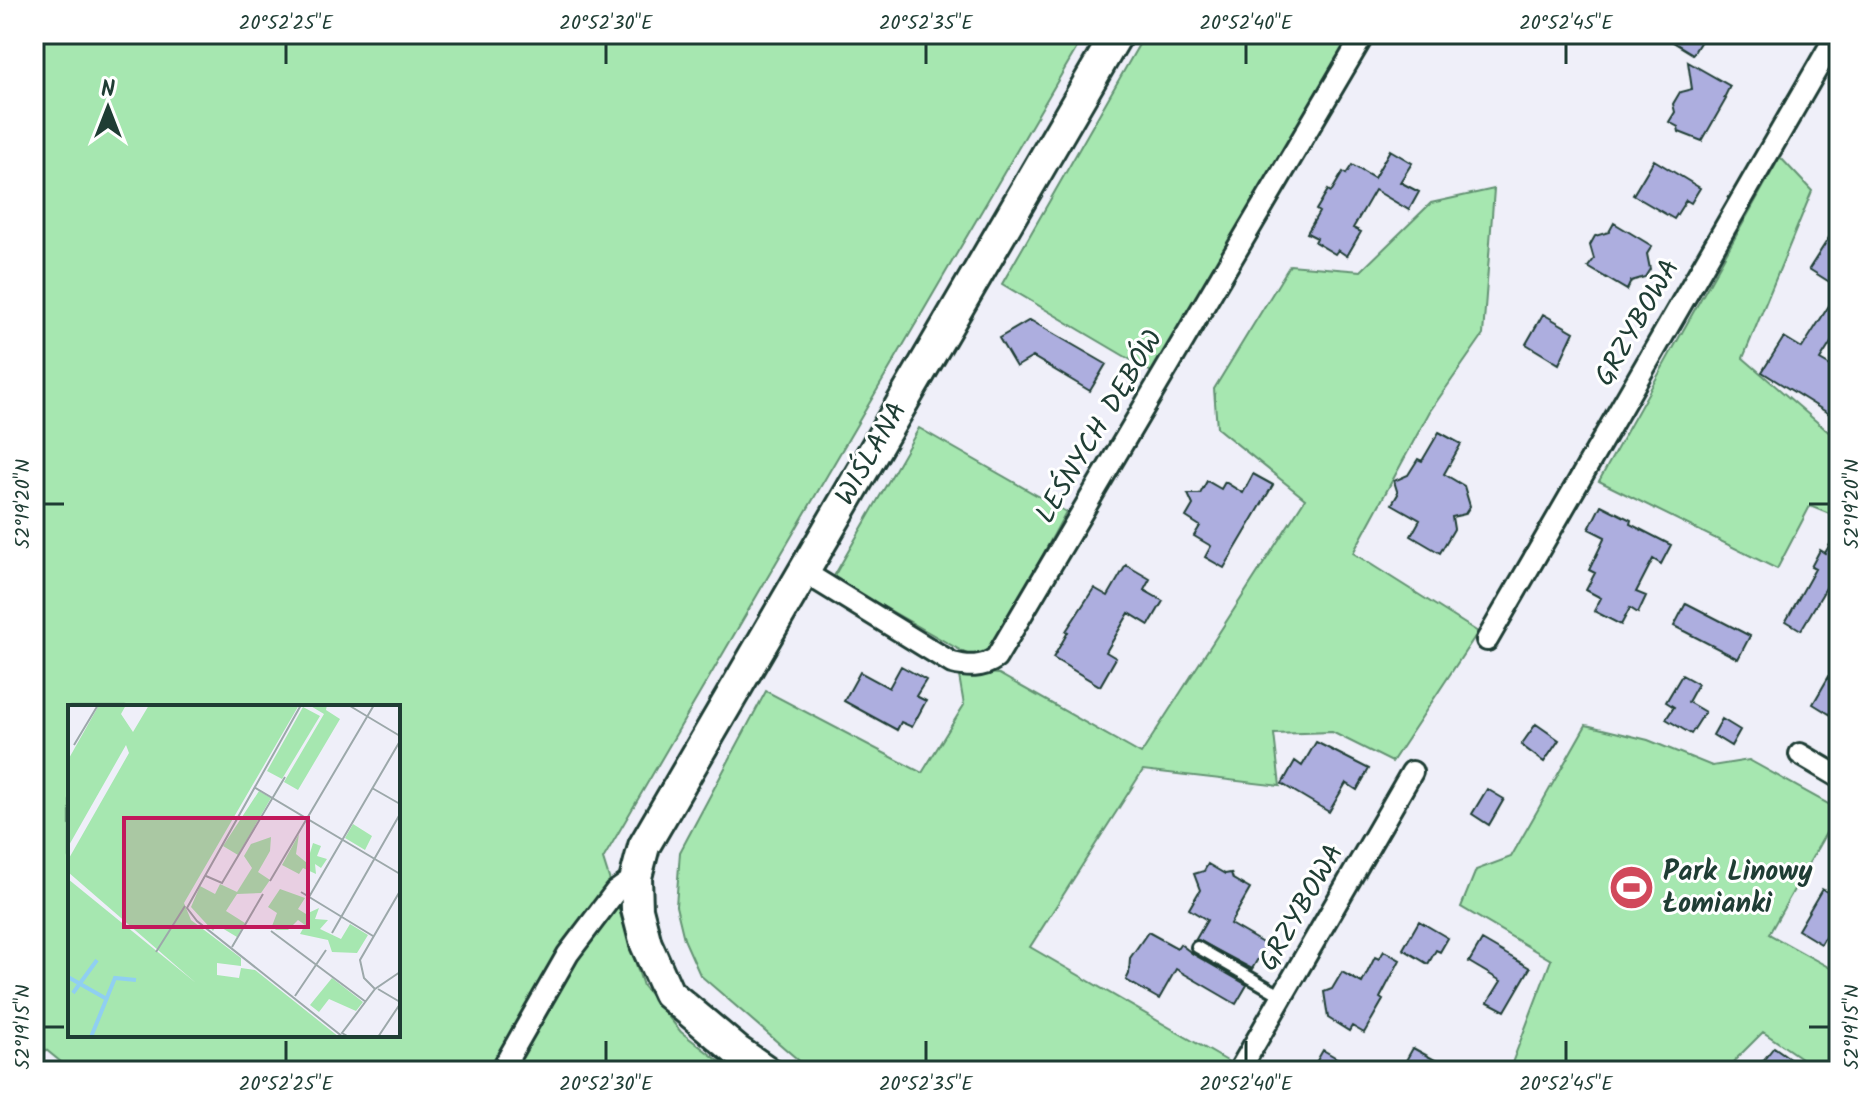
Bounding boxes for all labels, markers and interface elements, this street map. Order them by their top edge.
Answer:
text: 20°52'25"E [239,8,334,40]
text: 20°52'30"E [559,8,654,40]
text: 20°52'35"E [879,8,974,40]
text: 20°52'40"E [1200,8,1294,40]
text: 20°52'45"E [1519,8,1614,40]
north arrow [68,68,148,148]
text: N [101,73,115,108]
street label: GRZYBOWA [1583,251,1693,395]
street label: LEŚNYCH DĘBÓW [1024,321,1176,533]
street label: WIŚLANA [824,394,920,514]
text: 52°19'20"N [8,459,40,549]
text: 52°19'20"N [1837,459,1869,549]
inset map [68,705,400,1037]
street label: GRZYBOWA [1247,836,1357,980]
place label: Park Linowy Łomianki [1663,850,1813,927]
sports icon: Park Linowy Łomianki [1608,864,1656,912]
text: 52°19'15"N [8,984,40,1070]
text: 52°19'15"N [1837,984,1869,1070]
text: 20°52'25"E [239,1069,334,1101]
text: 20°52'30"E [559,1069,654,1101]
text: 20°52'35"E [879,1069,974,1101]
text: 20°52'40"E [1200,1069,1294,1101]
text: 20°52'45"E [1519,1069,1614,1101]

